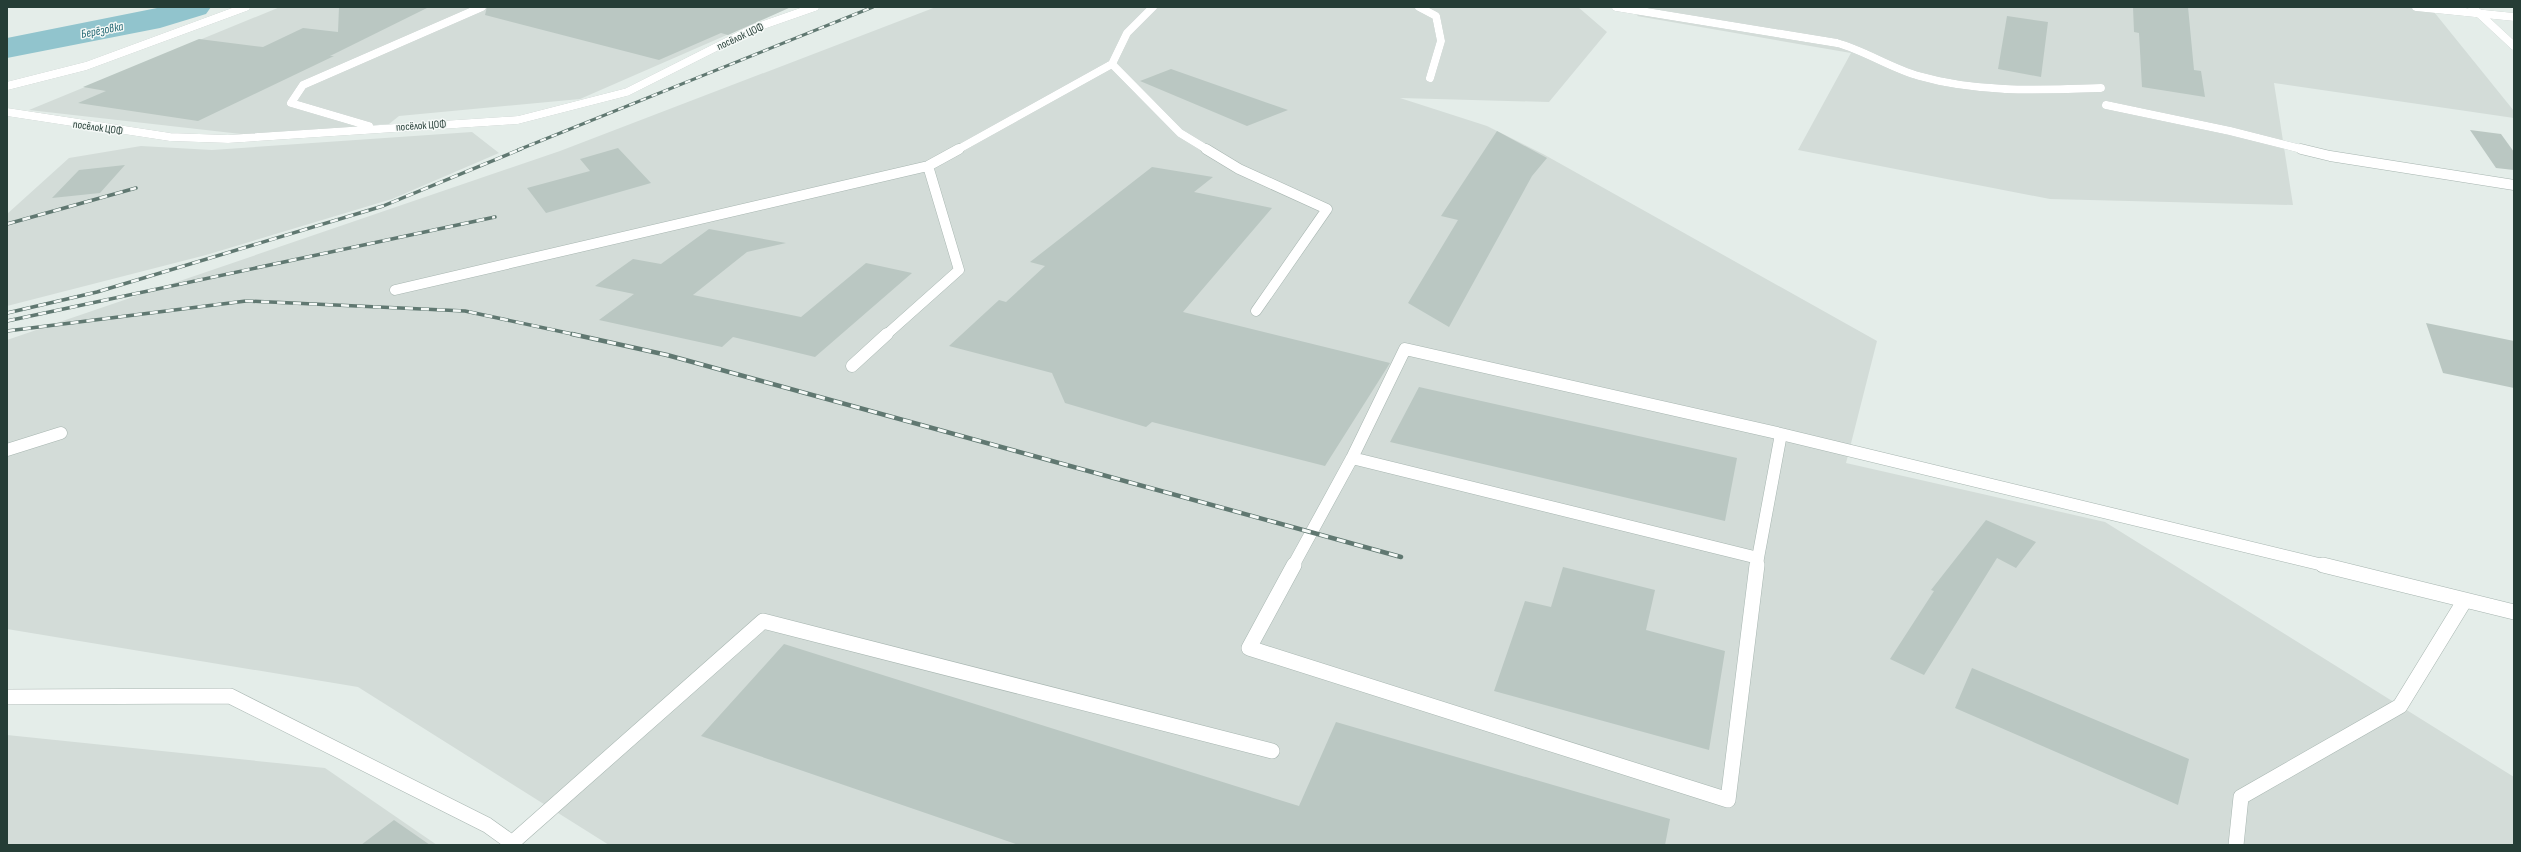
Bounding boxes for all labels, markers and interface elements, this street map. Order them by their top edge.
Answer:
water label: Берёзовка [80,19,125,42]
street label: посёлок ЦОФ [715,20,766,53]
street label: посёлок ЦОФ [395,117,447,134]
street label: посёлок ЦОФ [72,118,124,137]

